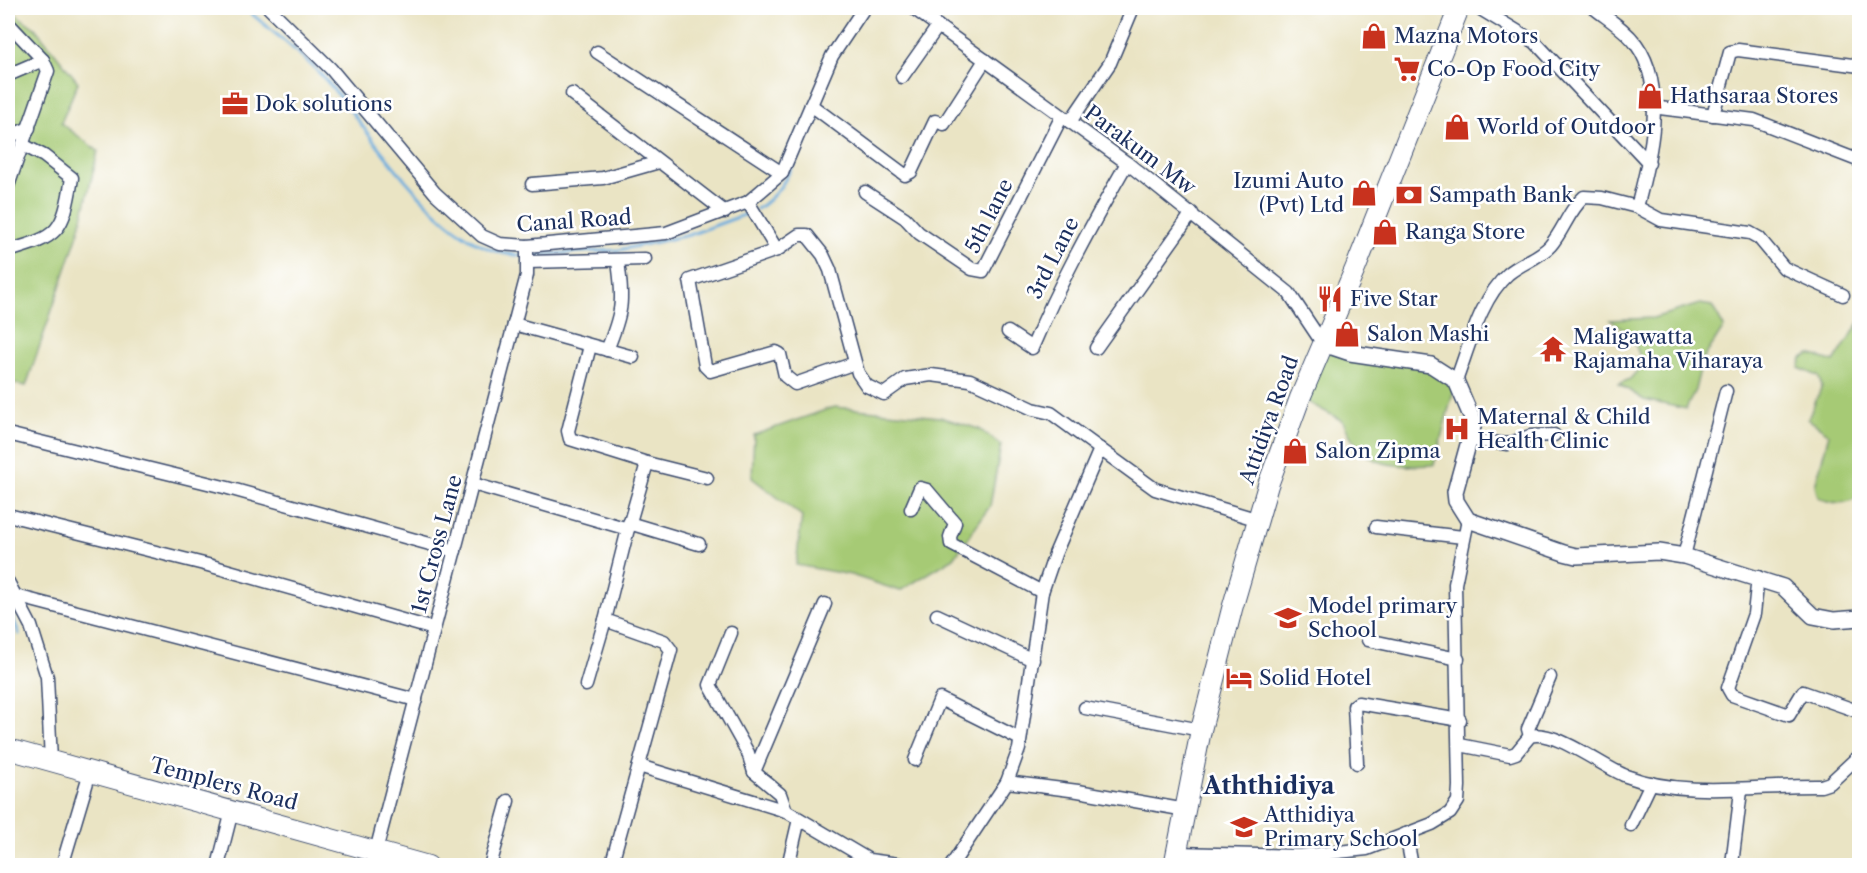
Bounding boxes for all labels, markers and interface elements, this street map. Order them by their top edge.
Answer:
shop icon: Mazna Motors [1359,21,1389,51]
place label: Mazna Motors [1394,23,1538,48]
supermarket icon: Co-Op Food City [1392,54,1422,84]
place label: Co-Op Food City [1427,56,1601,81]
shop icon: Hathsaraa Stores [1635,81,1665,111]
place label: Hathsaraa Stores [1670,83,1838,108]
office icon: Dok solutions [220,89,250,119]
place label: Dok solutions [255,91,392,116]
street label: Parakum Mw [1080,100,1201,200]
shop icon: World of Outdoor [1442,112,1472,142]
place label: World of Outdoor [1476,114,1656,139]
place label: Izumi Auto (Pvt) Ltd [1233,168,1344,217]
street label: 5th lane [959,175,1018,257]
shop icon: Izumi Auto (Pvt) Ltd [1349,178,1379,208]
bank icon: Sampath Bank [1394,180,1424,210]
place label: Sampath Bank [1429,182,1574,207]
street label: Canal Road [516,204,633,237]
street label: 3rd Lane [1021,213,1084,303]
shop icon: Ranga Store [1370,217,1400,247]
place label: Ranga Store [1405,219,1525,244]
restaurant icon: Five Star [1315,284,1345,314]
place label: Five Star [1350,286,1438,311]
shop icon: Salon Mashi [1332,319,1362,349]
place label: Salon Mashi [1367,321,1489,346]
place label: Maligawatta Rajamaha Viharaya [1573,324,1764,373]
temple icon: Maligawatta Rajamaha Viharaya [1538,334,1568,364]
street label: Attidiya Road [1233,352,1303,488]
place label: Maternal & Child Health Clinic [1477,404,1651,453]
hospital icon: Maternal & Child Health Clinic [1442,414,1472,444]
shop icon: Salon Zipma [1280,436,1310,466]
place label: Salon Zipma [1315,438,1441,463]
street label: 1st Cross Lane [406,472,467,616]
place label: Model primary School [1308,593,1458,642]
school or university icon: Model primary School [1273,603,1303,633]
hotel icon: Solid Hotel [1224,663,1254,693]
place label: Solid Hotel [1259,665,1371,690]
street label: Templers Road [148,752,301,815]
district label: Aththidiya [1202,771,1336,800]
place label: Atthidiya Primary School [1263,802,1418,851]
school or university icon: Atthidiya Primary School [1229,812,1259,842]

